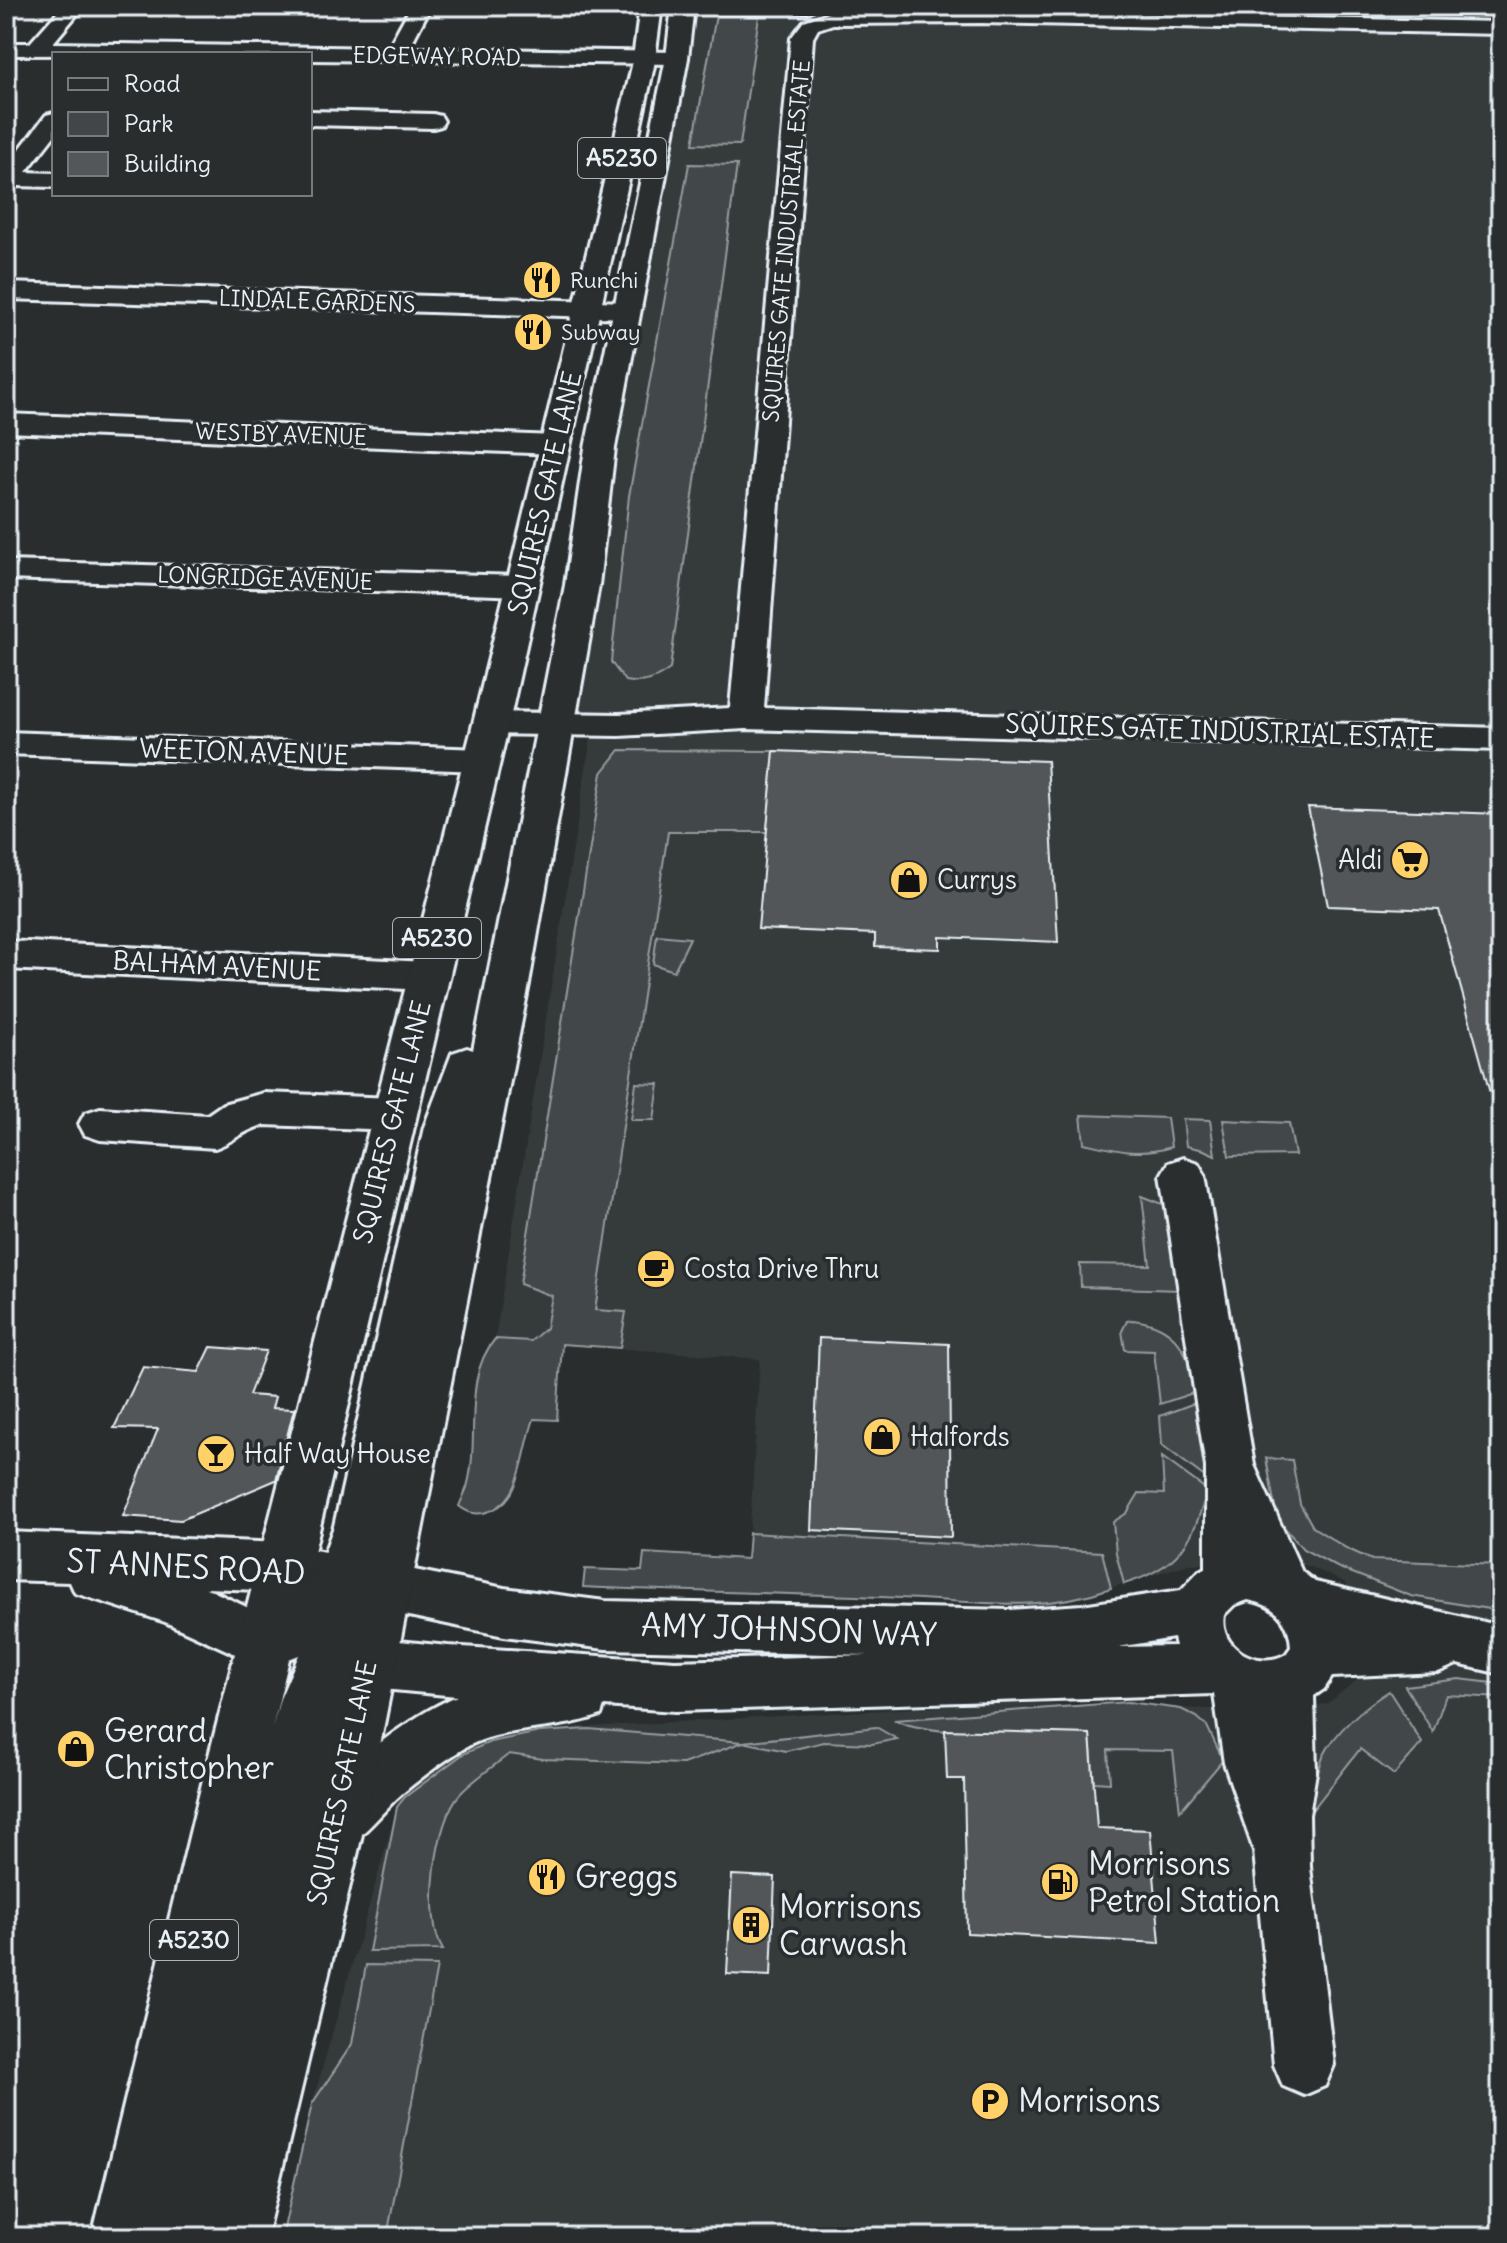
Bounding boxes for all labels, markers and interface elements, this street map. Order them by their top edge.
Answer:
street label: EDGEWAY ROAD [353,41,521,71]
legend [52,52,312,196]
street label: SQUIRES GATE INDUSTRIAL ESTATE [756,59,816,423]
text: Road [124,68,180,98]
text: Park [124,108,174,138]
road number: A5230 [578,138,666,178]
text: Building [124,148,211,178]
restaurant icon: Runchi [521,259,563,301]
place label: Runchi [570,266,638,294]
street label: LINDALE GARDENS [218,284,416,318]
restaurant icon: Subway [512,311,554,353]
place label: Subway [561,318,640,346]
street label: SQUIRES GATE LANE [500,368,589,618]
street label: WESTBY AVENUE [195,417,367,451]
street label: LONGRIDGE AVENUE [157,560,373,596]
street label: SQUIRES GATE INDUSTRIAL ESTATE [1005,707,1435,754]
street label: WEETON AVENUE [139,731,349,772]
supermarket icon: Aldi [1389,839,1431,881]
place label: Aldi [1338,843,1382,876]
shop icon: Currys [888,859,930,901]
place label: Currys [937,863,1017,896]
road number: A5230 [393,918,481,958]
street label: BALHAM AVENUE [112,944,322,987]
street label: SQUIRES GATE LANE [345,997,438,1247]
cafe icon: Costa Drive Thru [635,1248,677,1290]
place label: Costa Drive Thru [684,1252,879,1285]
shop icon: Halfords [861,1416,903,1458]
place label: Halfords [910,1420,1010,1453]
bar icon: Half Way House [195,1433,237,1475]
place label: Half Way House [244,1437,431,1470]
street label: ST ANNES ROAD [66,1540,306,1593]
street label: AMY JOHNSON WAY [640,1604,938,1655]
street label: SQUIRES GATE LANE [300,1658,384,1908]
place label: Gerard Christopher [104,1710,274,1788]
shop icon: Gerard Christopher [55,1728,97,1770]
place label: Morrisons Petrol Station [1088,1843,1280,1921]
restaurant icon: Greggs [526,1856,568,1898]
place label: Greggs [575,1856,678,1897]
fuel station icon: Morrisons Petrol Station [1039,1861,1081,1903]
place label: Morrisons Carwash [779,1886,922,1964]
building icon: Morrisons Carwash [730,1904,772,1946]
road number: A5230 [150,1920,238,1960]
parking icon: Morrisons [969,2080,1011,2122]
place label: Morrisons [1018,2080,1161,2121]

